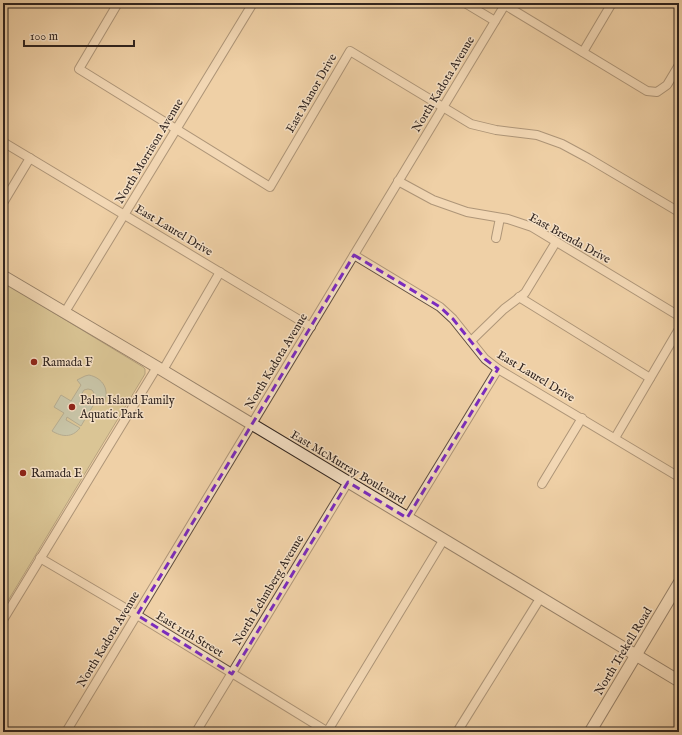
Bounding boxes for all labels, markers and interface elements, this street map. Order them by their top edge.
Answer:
scale bar [24,22,134,48]
text: 100 m [30,29,58,44]
street label: North Kadota Avenue [409,33,478,135]
street label: East Manor Drive [283,51,340,135]
street label: North Morrison Avenue [112,96,187,207]
street label: East Laurel Drive [132,201,216,260]
street label: East Brenda Drive [526,210,614,267]
street label: North Kadota Avenue [242,310,311,412]
street label: East Laurel Drive [494,347,578,406]
place label: Ramada F [42,355,93,370]
marker: Ramada F [29,357,39,367]
place label: Palm Island Family Aquatic Park [79,393,175,423]
marker: Palm Island Family Aquatic Park [67,402,77,412]
street label: East McMurray Boulevard [288,427,408,508]
place label: Ramada E [31,466,82,481]
marker: Ramada E [18,468,28,478]
street label: North Lehmberg Avenue [230,532,308,648]
street label: North Kadota Avenue [74,588,143,690]
street label: North Trekell Road [591,604,656,698]
street label: East 11th Street [153,608,226,661]

